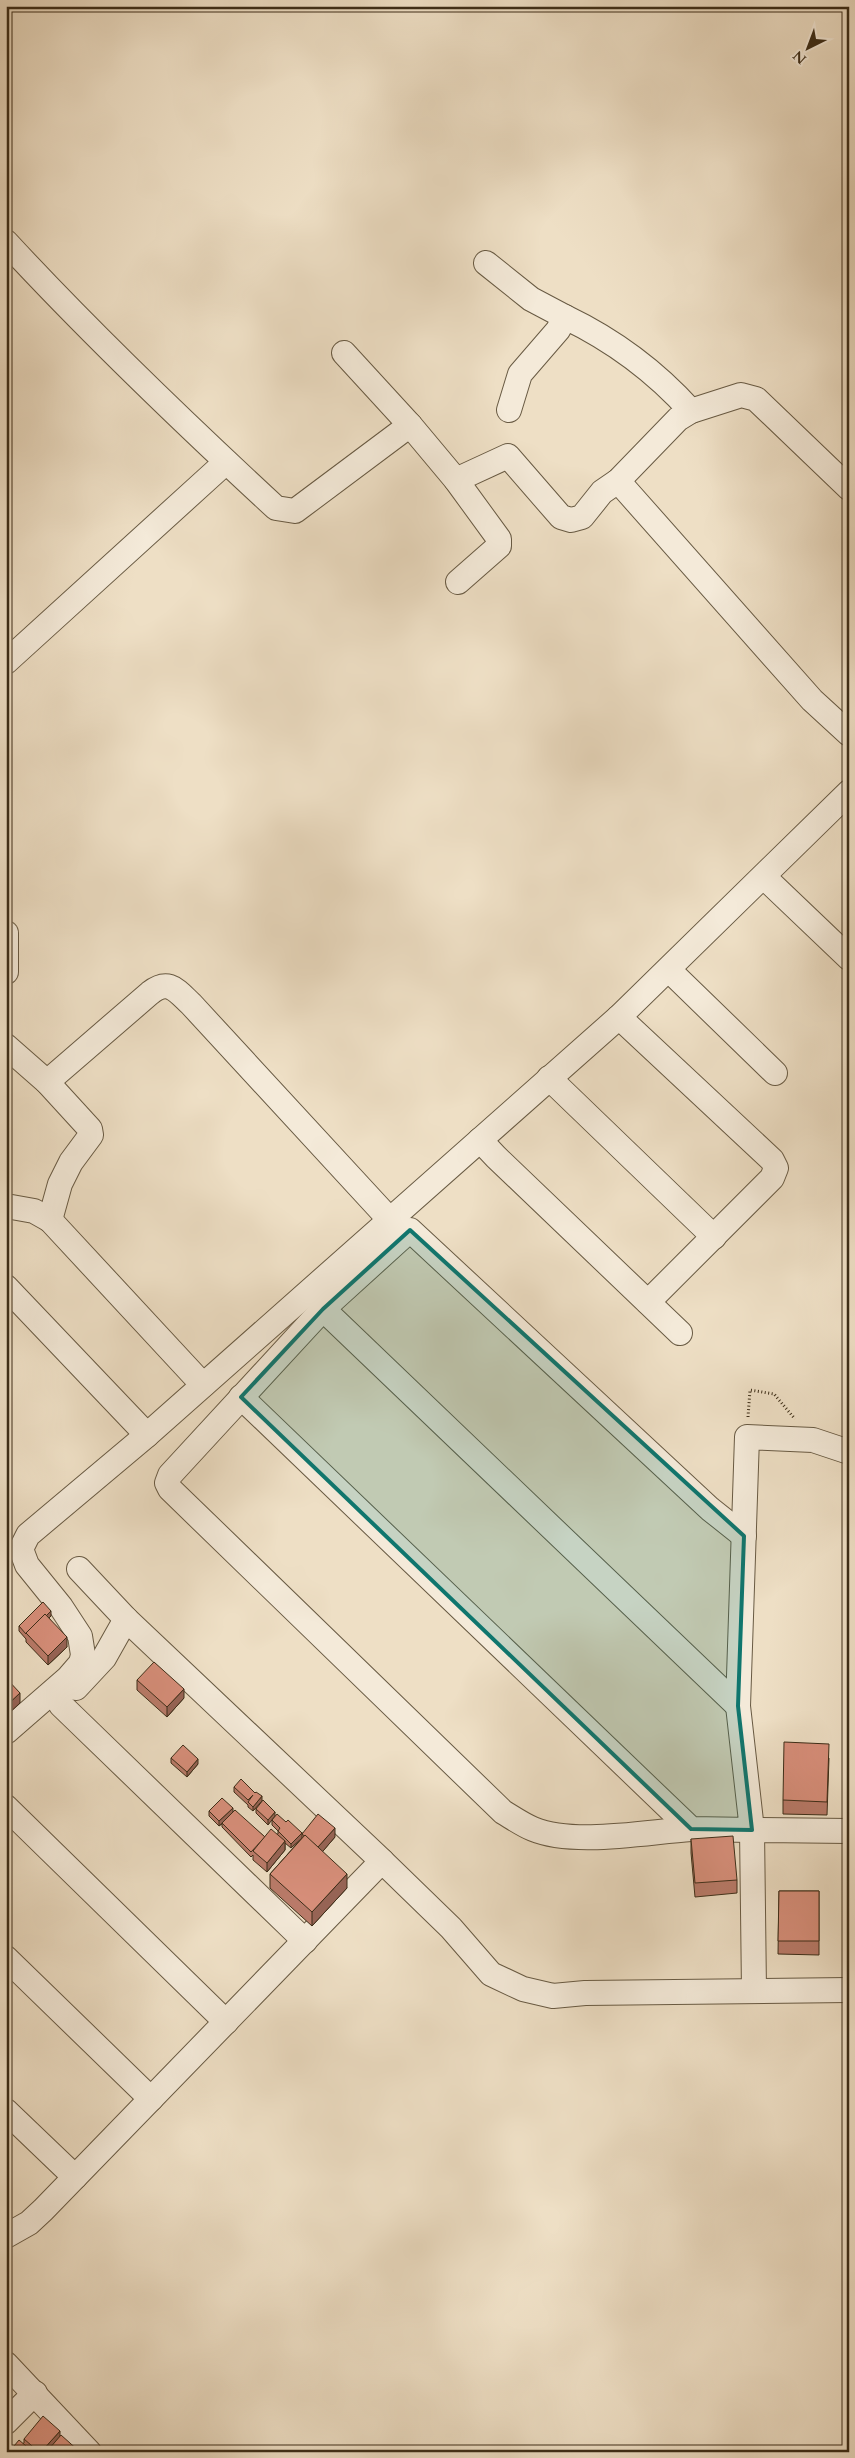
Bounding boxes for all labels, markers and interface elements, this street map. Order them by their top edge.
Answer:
north arrow [782,22,832,72]
text: N [789,46,811,68]

